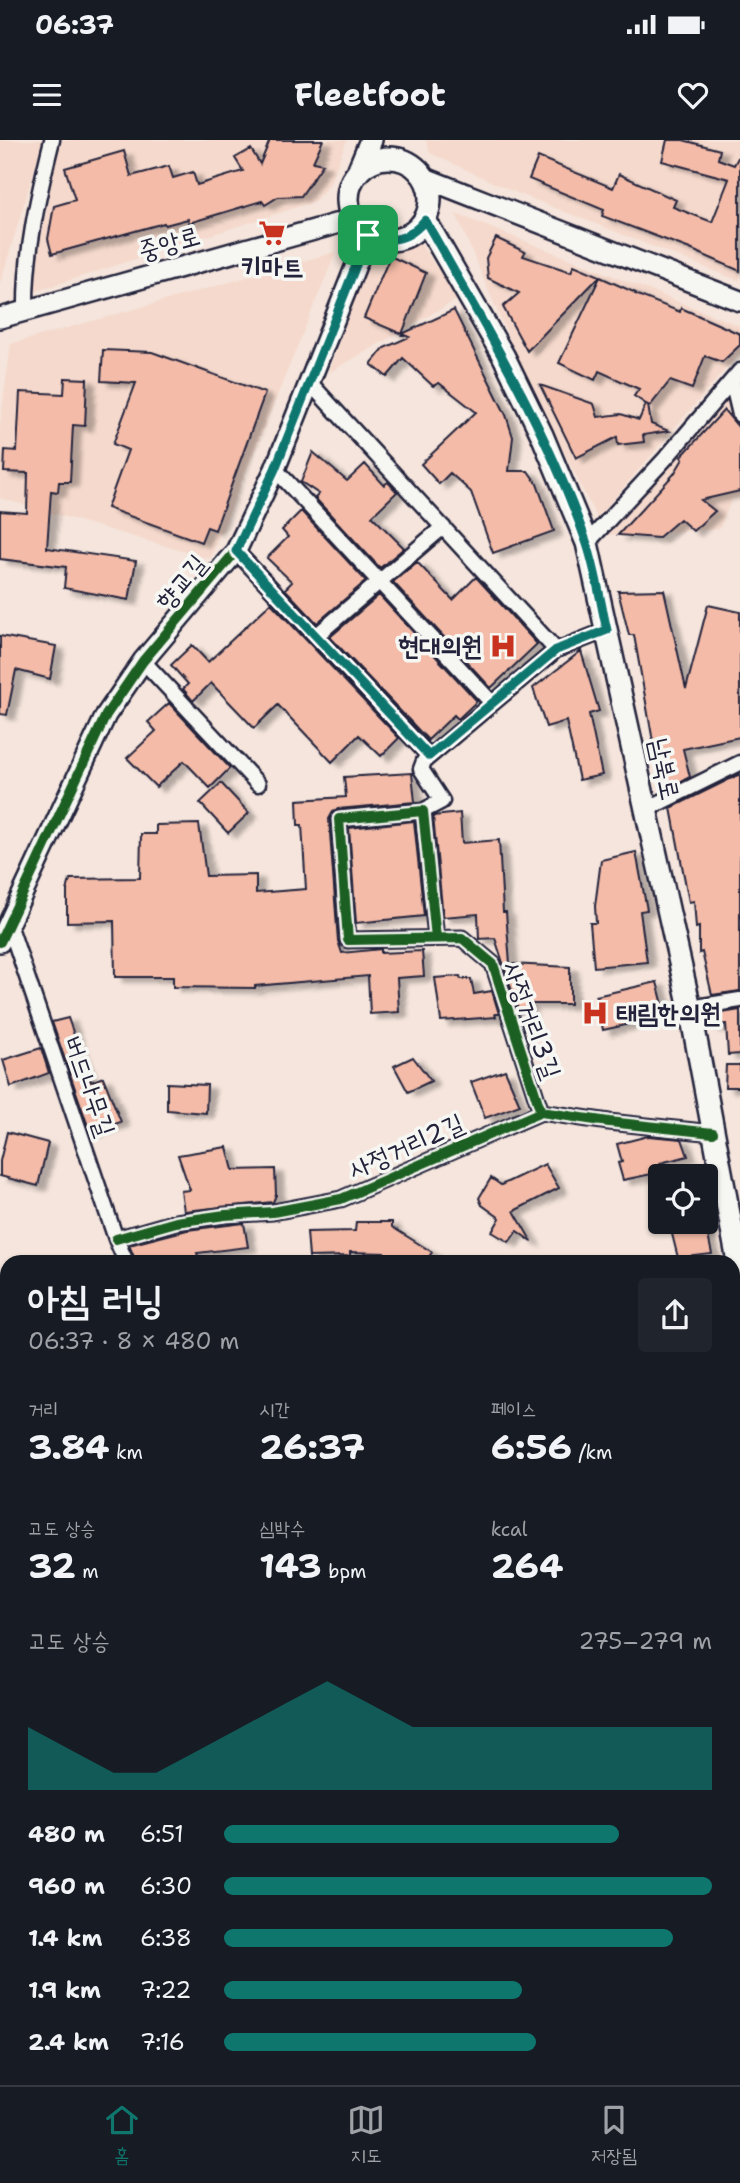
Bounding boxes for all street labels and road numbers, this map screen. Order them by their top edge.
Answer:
street label: 중앙로 [134,217,204,268]
street label: 향교길 [147,546,214,617]
street label: 남북로 [642,735,689,803]
street label: 사정거리3길 [495,956,570,1084]
street label: 버드나무길 [57,1031,124,1141]
street label: 사정거리2길 [343,1105,469,1187]

